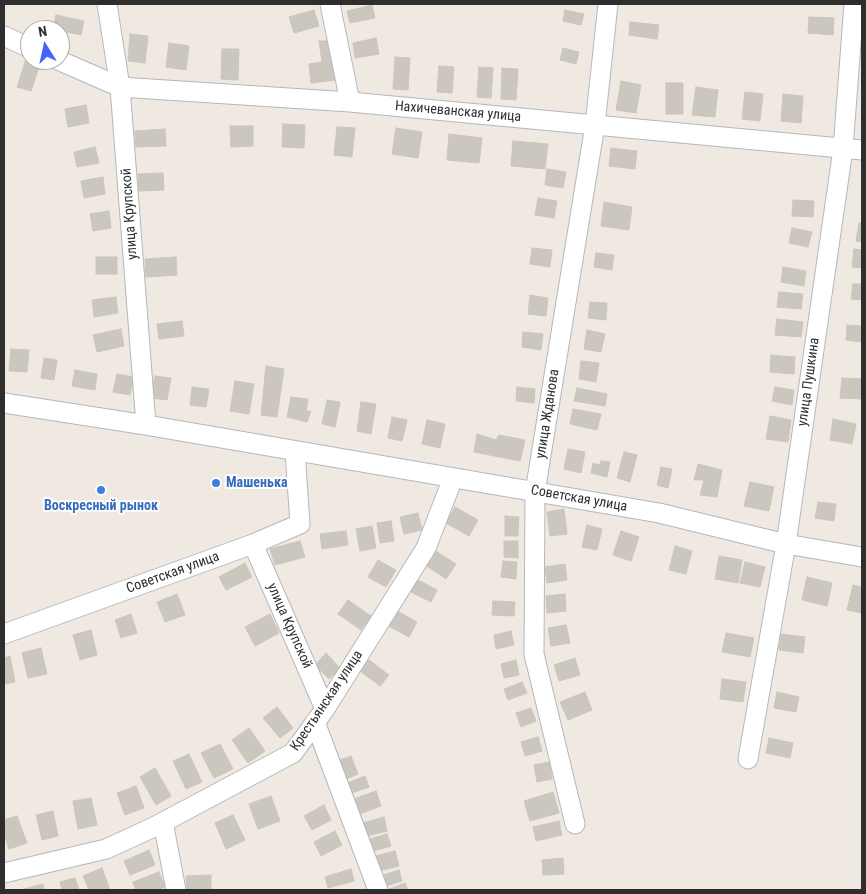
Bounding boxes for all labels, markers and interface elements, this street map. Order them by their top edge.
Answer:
north arrow [20,20,70,70]
text: N [37,23,48,40]
street label: Нахичеванская улица [394,98,522,126]
street label: улица Крупской [118,168,142,260]
street label: улица Пушкина [794,337,824,427]
street label: улица Жданова [533,368,563,460]
place label: Машенька [226,475,288,491]
marker: Машенька [210,477,222,489]
street label: Советская улица [529,482,629,516]
marker: Воскресный рынок [95,484,107,496]
place label: Воскресный рынок [44,498,158,514]
street label: Советская улица [124,548,222,598]
street label: улица Крупской [263,581,315,671]
street label: Крестьянская улица [287,647,367,755]

